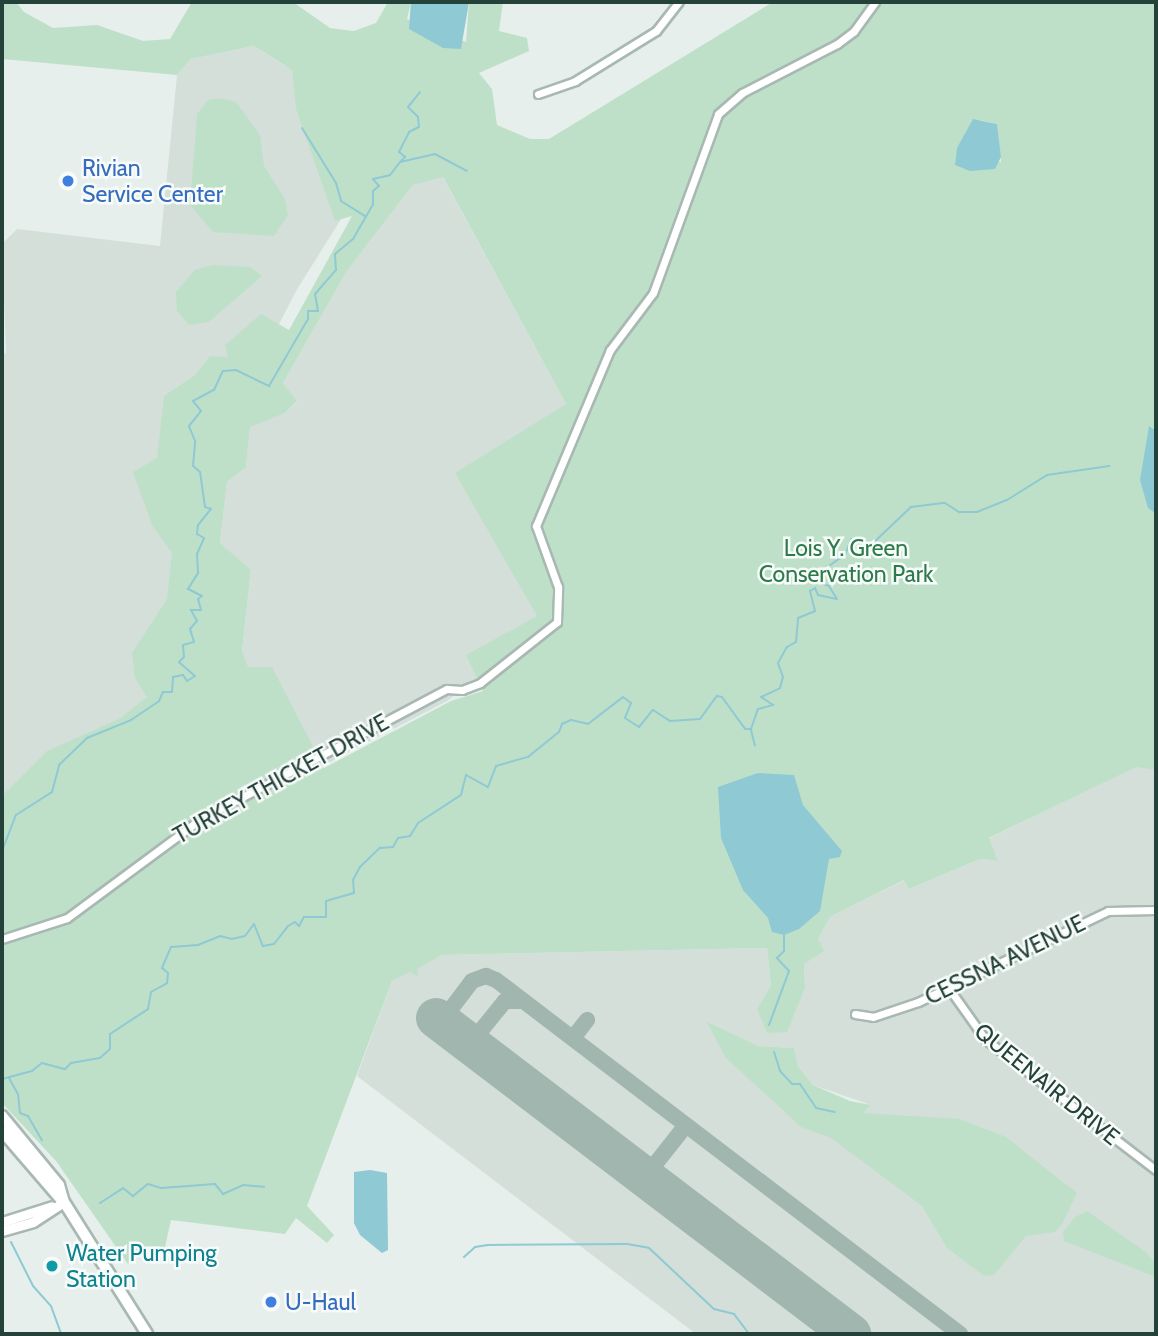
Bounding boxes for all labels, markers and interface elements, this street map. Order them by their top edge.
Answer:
place label: Rivian Service Center [82,154,223,208]
marker: Rivian Service Center [60,173,76,189]
park label: Lois Y. Green Conservation Park [759,534,933,588]
street label: TURKEY THICKET DRIVE [169,708,393,850]
street label: CESSNA AVENUE [920,909,1090,1011]
street label: QUEENAIR DRIVE [969,1017,1125,1151]
place label: Water Pumping Station [66,1239,217,1293]
marker: Water Pumping Station [44,1258,60,1274]
place label: U-Haul [285,1288,356,1316]
marker: U-Haul [263,1294,279,1310]

